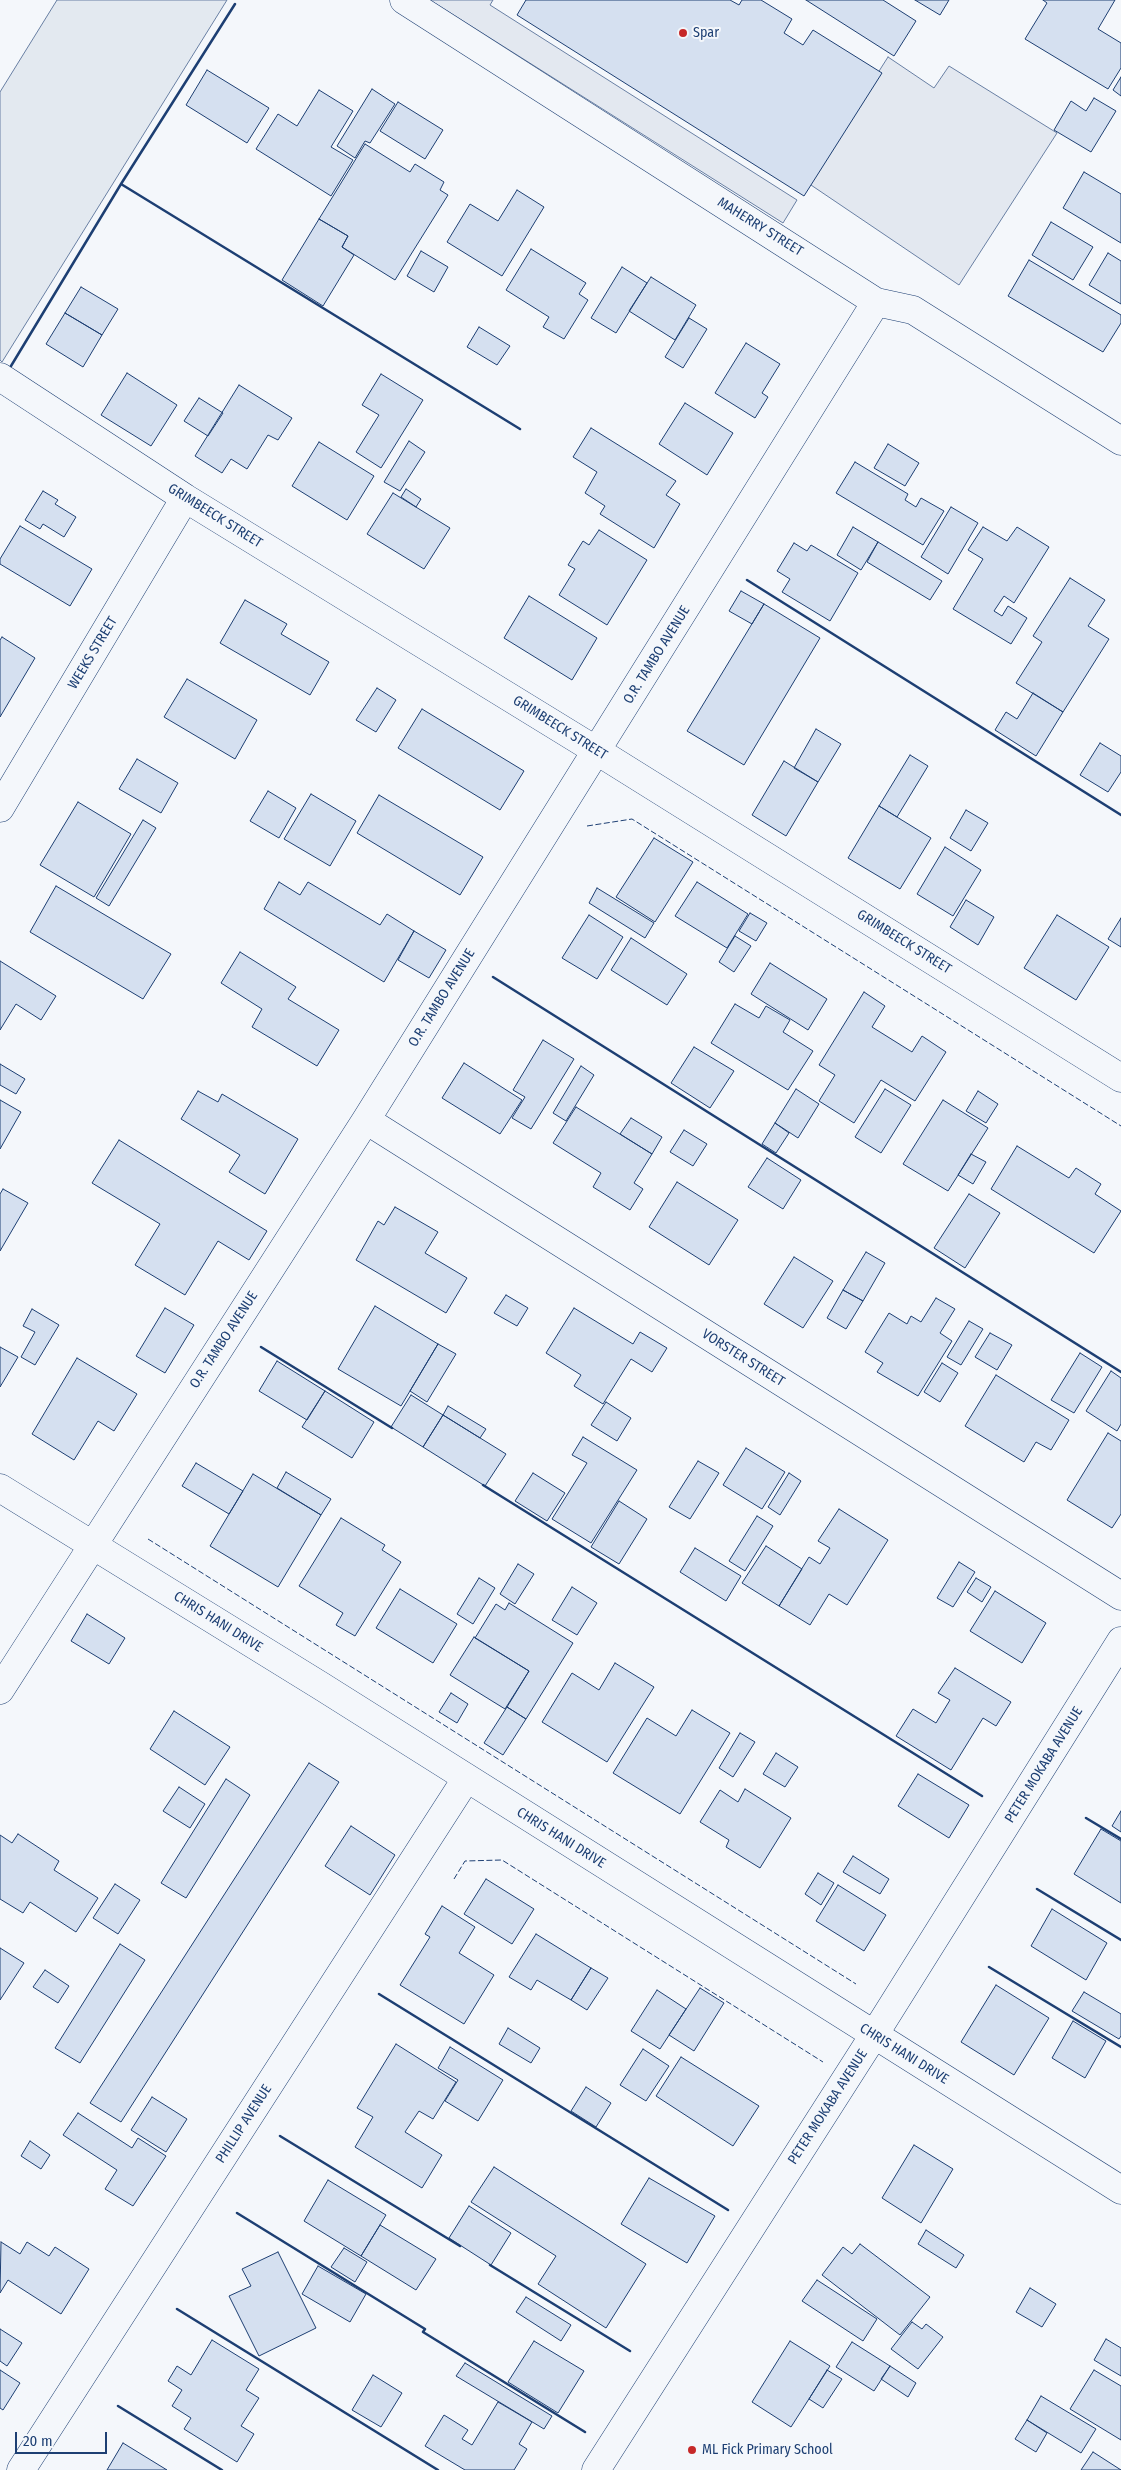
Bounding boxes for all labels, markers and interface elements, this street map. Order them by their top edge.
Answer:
place label: Spar [693,25,719,41]
marker: Spar [677,27,689,39]
street label: MAHERRY STREET [714,194,806,260]
street label: GRIMBEECK STREET [165,480,265,552]
street label: O.R. TAMBO AVENUE [620,603,694,707]
street label: WEEKS STREET [65,614,121,692]
street label: GRIMBEECK STREET [510,692,610,764]
street label: GRIMBEECK STREET [854,906,954,978]
street label: O.R. TAMBO AVENUE [405,946,479,1050]
street label: O.R. TAMBO AVENUE [186,1288,262,1392]
street label: VORSTER STREET [699,1326,787,1390]
street label: CHRIS HANI DRIVE [170,1588,266,1656]
street label: PETER MOKABA AVENUE [1001,1704,1087,1826]
street label: CHRIS HANI DRIVE [513,1804,609,1872]
street label: CHRIS HANI DRIVE [856,2020,952,2088]
street label: PETER MOKABA AVENUE [785,2046,871,2168]
street label: PHILLIP AVENUE [212,2082,276,2166]
scale bar [18,2422,110,2454]
text: 20 m [23,2432,53,2450]
place label: ML Fick Primary School [702,2442,833,2458]
marker: ML Fick Primary School [686,2444,698,2456]

